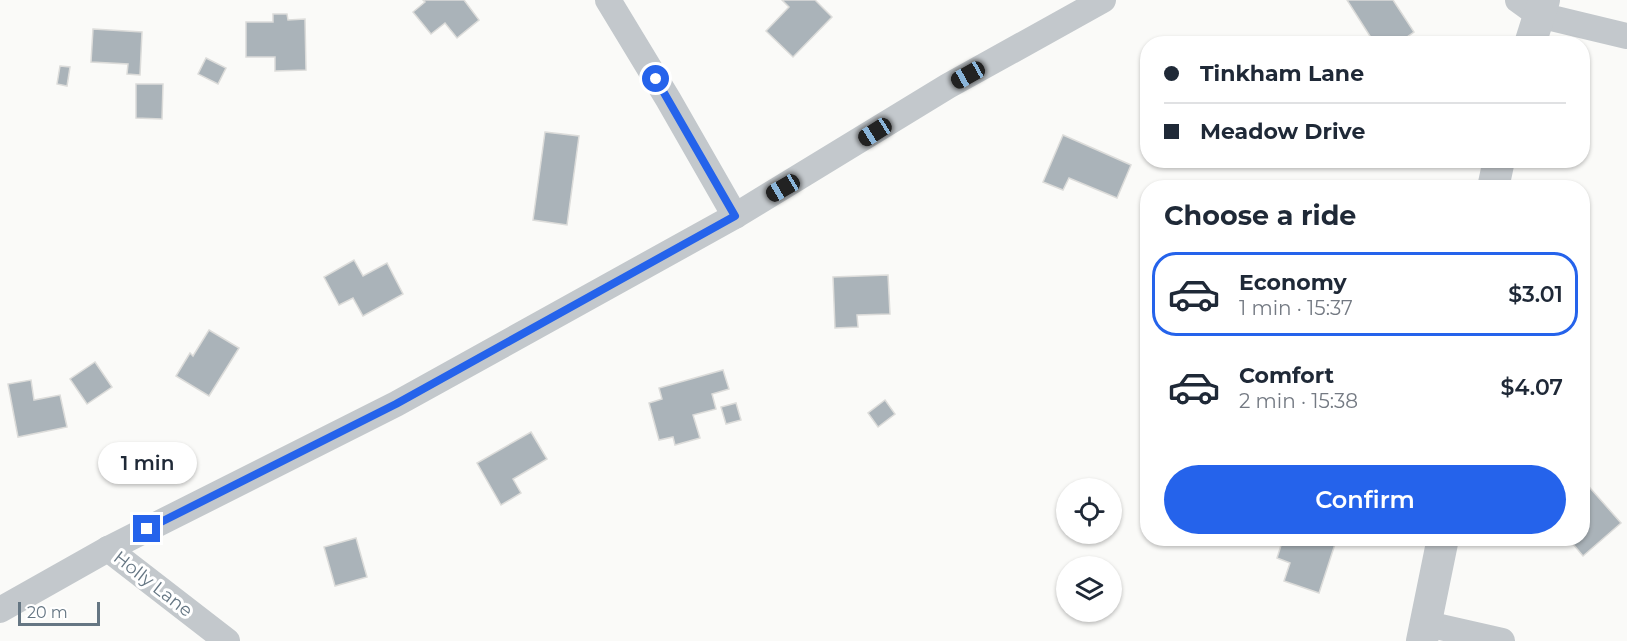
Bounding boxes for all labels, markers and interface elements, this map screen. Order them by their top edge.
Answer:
car [948,58,988,92]
text: Tinkham Lane [1200,60,1364,87]
route start [642,65,669,92]
car [855,115,895,149]
text: Meadow Drive [1200,118,1365,145]
car [763,171,803,205]
text: Choose a ride [1164,199,1356,232]
icon: car [1167,267,1221,321]
text: Economy [1239,269,1347,296]
text: $3.01 [1508,281,1563,308]
text: 1 min · 15:37 [1239,296,1353,320]
icon: car [1167,360,1221,414]
text: Comfort [1239,362,1334,389]
text: $4.07 [1500,374,1563,401]
text: 2 min · 15:38 [1239,389,1358,413]
callout: 1 min [98,442,196,484]
text: 1 min [121,451,174,475]
button: Confirm [1164,465,1566,534]
map controls [1056,478,1122,622]
button: locate [1056,478,1122,544]
route end [133,515,160,542]
street label: Holly Lane [109,546,197,622]
button: layers [1056,556,1122,622]
scale bar [18,599,100,626]
text: 20 m [27,603,68,622]

